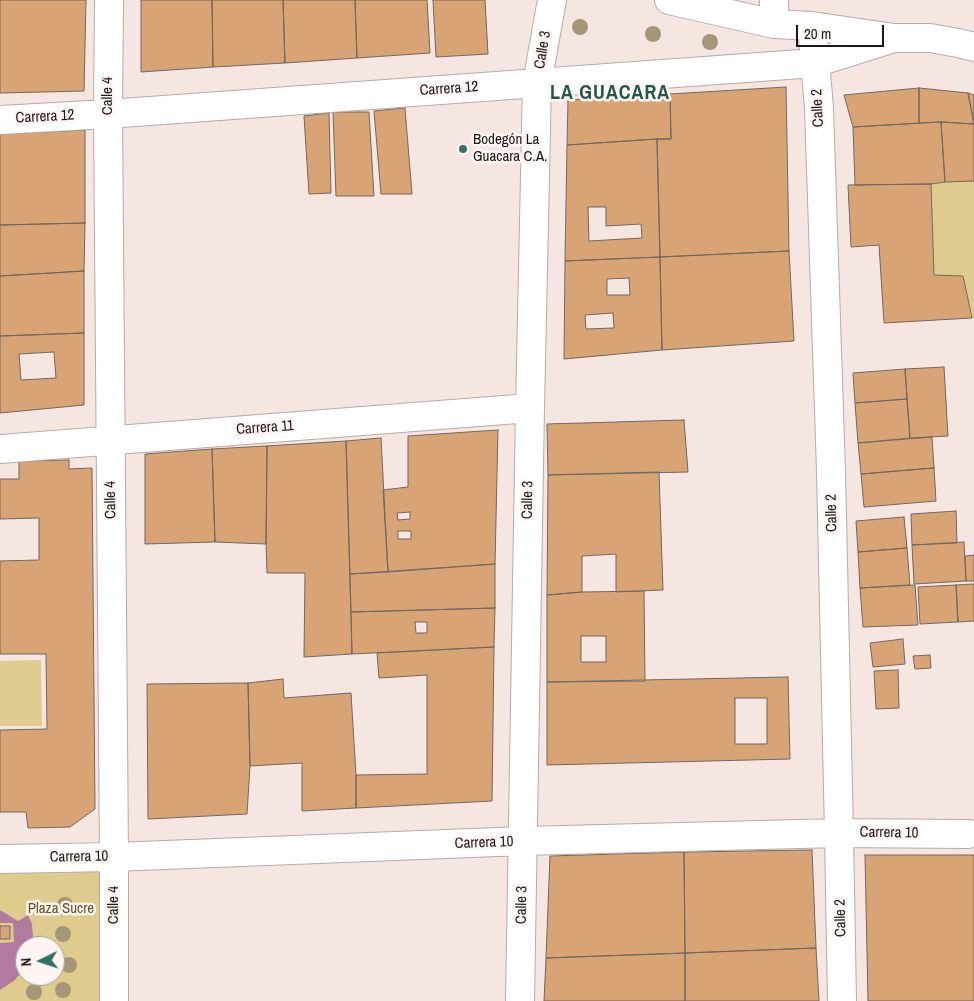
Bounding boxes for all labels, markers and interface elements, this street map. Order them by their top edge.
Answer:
scale bar [799,15,886,47]
text: 20 m [804,23,831,44]
street label: Calle 3 [531,30,555,70]
street label: Calle 4 [99,77,117,115]
street label: Carrera 12 [419,78,479,100]
district label: LA GUACARA [549,82,671,106]
street label: Calle 2 [808,88,828,128]
street label: Carrera 12 [15,106,75,128]
place label: Bodegón La Guacara C.A. [473,131,548,166]
marker: Bodegón La Guacara C.A. [457,143,469,155]
street label: Carrera 11 [236,417,294,439]
street label: Calle 4 [102,481,120,519]
street label: Calle 3 [519,481,537,519]
street label: Calle 2 [823,494,841,532]
street label: Carrera 10 [859,823,919,843]
street label: Carrera 10 [454,833,514,853]
street label: Carrera 10 [49,847,109,867]
street label: Calle 4 [105,886,123,924]
street label: Calle 3 [513,886,531,924]
street label: Calle 2 [832,899,850,937]
park label: Plaza Sucre [28,900,94,918]
north arrow [15,936,65,986]
text: N [17,957,35,967]

